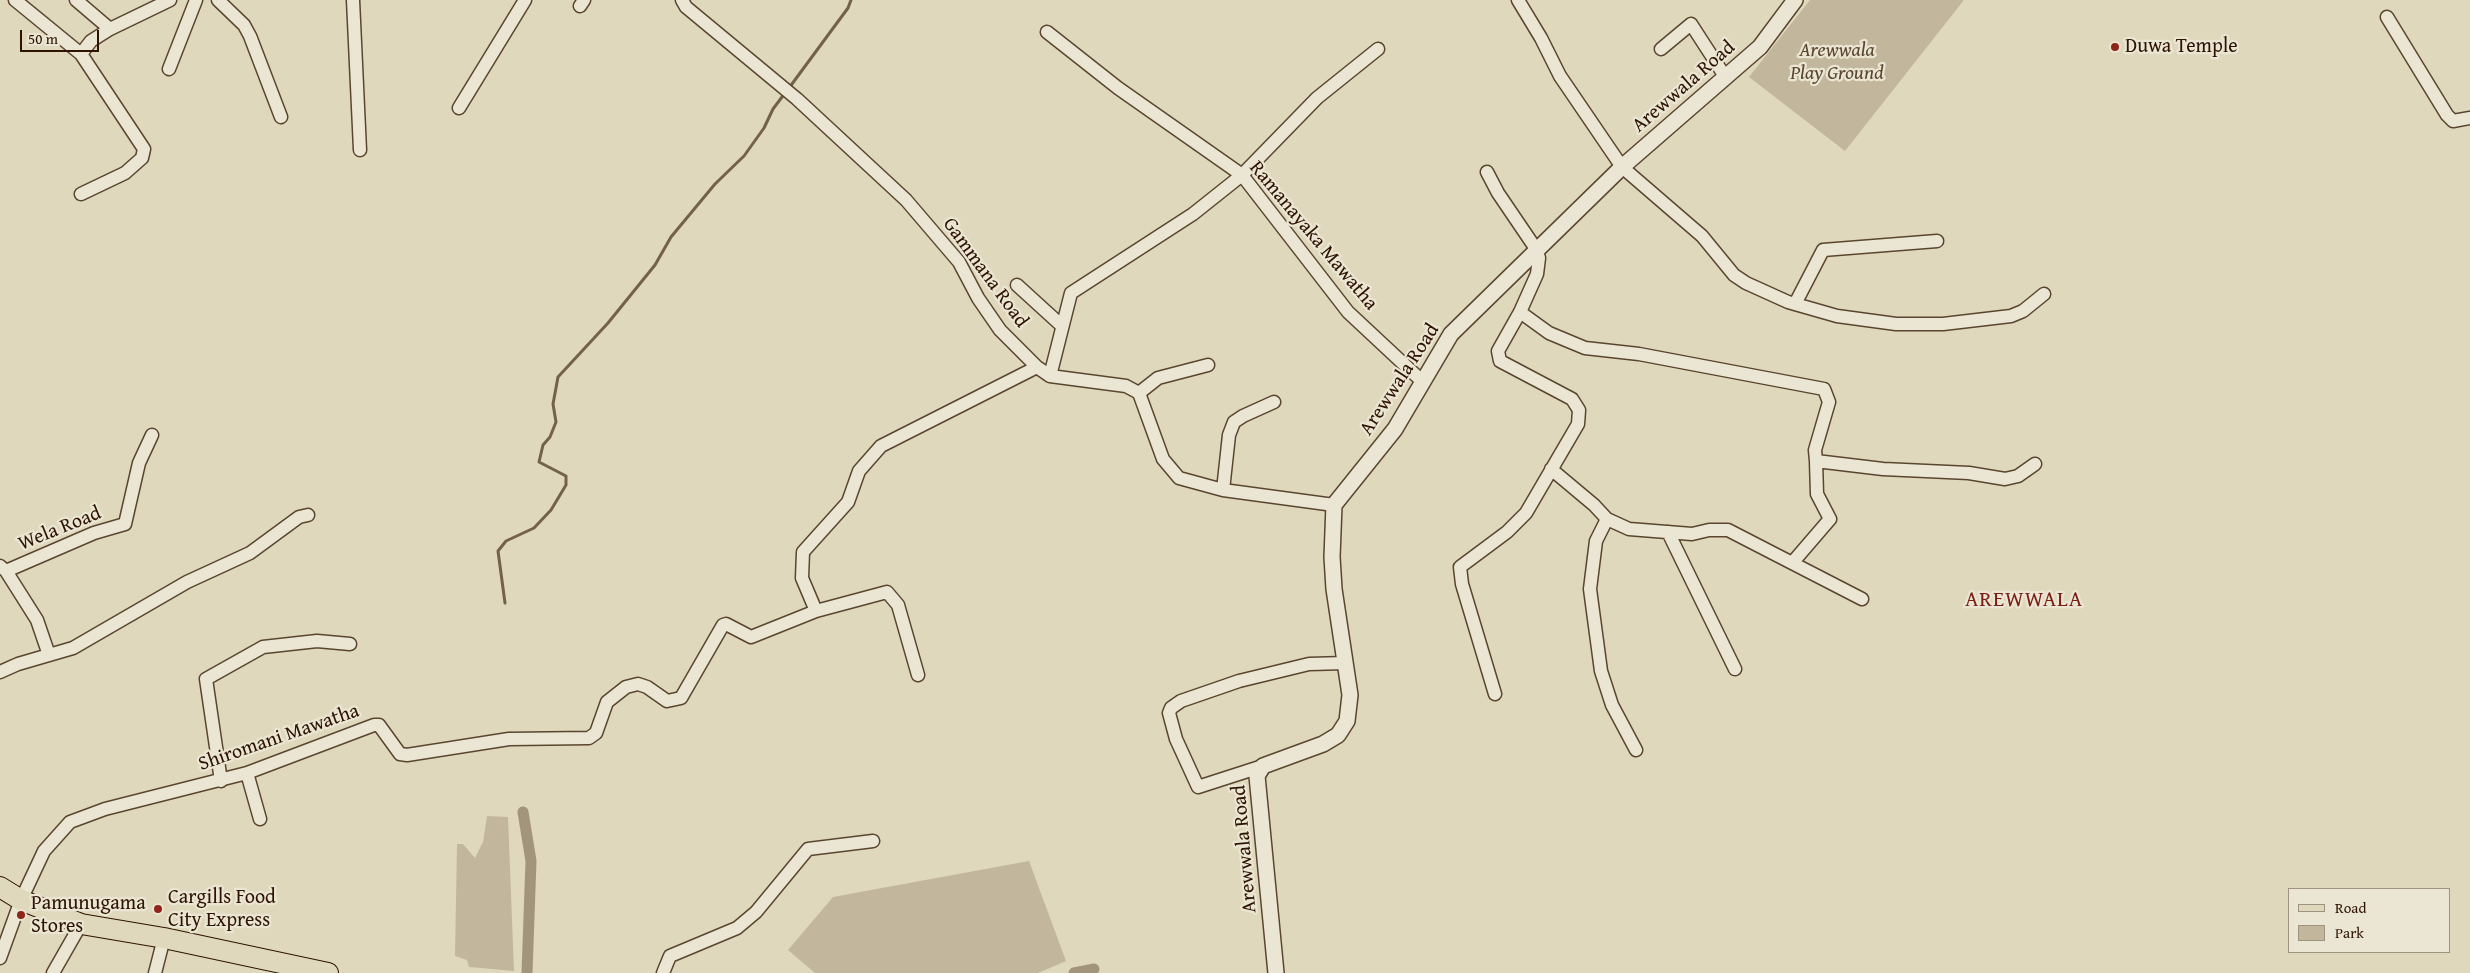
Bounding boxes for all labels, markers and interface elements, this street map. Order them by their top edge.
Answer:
scale bar [22,20,101,52]
text: 50 m [28,28,58,49]
place label: Duwa Temple [2125,35,2238,59]
street label: Arewwala Road [1628,36,1740,138]
park label: Arewwala Play Ground [1790,39,1884,86]
marker: Duwa Temple [2109,41,2121,53]
street label: Ramanayaka Mawatha [1244,157,1382,315]
street label: Gammana Road [937,213,1033,333]
street label: Arewwala Road [1355,320,1445,440]
street label: Wela Road [15,502,105,556]
district label: AREWWALA [1964,587,2084,613]
street label: Shiromani Mawatha [195,699,363,777]
street label: Arewwala Road [1227,784,1263,914]
place label: Cargills Food City Express [168,886,276,933]
legend [2288,888,2450,953]
place label: Pamunugama Stores [31,892,146,939]
text: Road [2335,897,2366,918]
marker: Cargills Food City Express [152,903,164,915]
marker: Pamunugama Stores [15,909,27,921]
text: Park [2335,922,2364,943]

